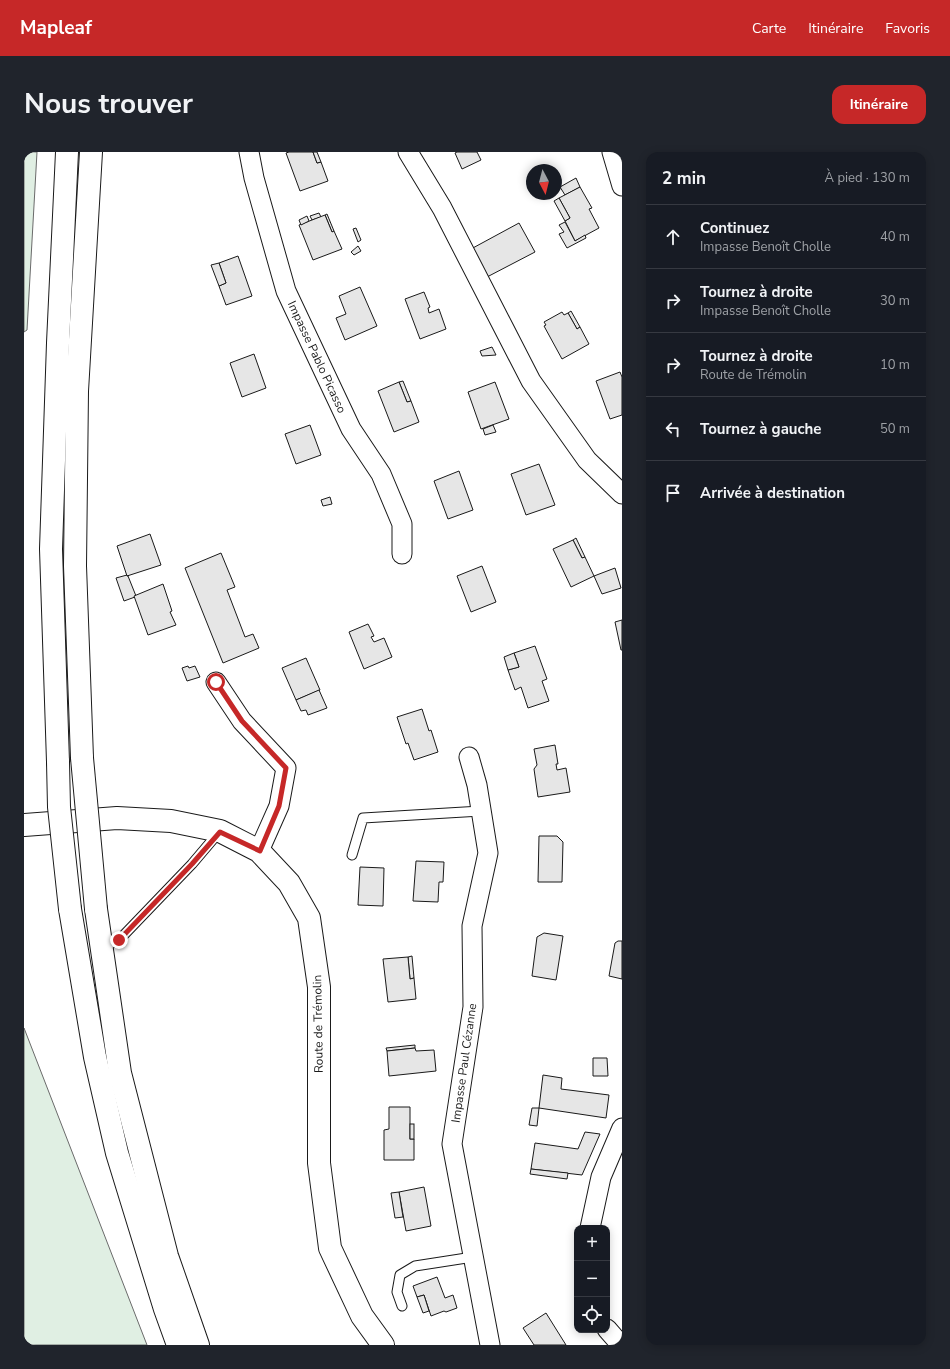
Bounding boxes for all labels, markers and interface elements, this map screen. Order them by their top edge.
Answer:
text: Mapleaf [20,15,92,41]
text: Carte [752,19,786,38]
text: Itinéraire [808,19,863,38]
text: Favoris [885,19,930,38]
text: Nous trouver [24,85,193,123]
button: Itinéraire [832,85,926,124]
north arrow [526,164,562,200]
text: 2 min [662,167,706,190]
text: À pied · 130 m [825,169,910,187]
text: Continuez [700,218,769,238]
icon: ahead [662,226,684,248]
text: 40 m [880,228,910,246]
text: Impasse Benoît Cholle [700,238,831,256]
text: Tournez à droite [700,282,813,302]
icon: right [662,290,684,312]
text: 30 m [880,292,910,310]
street label: Impasse Pablo Picasso [284,298,350,416]
text: Impasse Benoît Cholle [700,302,831,320]
text: Tournez à droite [700,346,813,366]
icon: right [662,354,684,376]
text: 10 m [880,356,910,374]
text: Route de Trémolin [700,366,807,384]
icon: left [662,418,684,440]
text: Tournez à gauche [700,419,822,439]
text: 50 m [880,420,910,438]
icon: arrive [662,482,684,504]
text: Arrivée à destination [700,483,845,503]
route start [207,673,225,691]
route end [110,931,128,949]
street label: Route de Trémolin [309,975,327,1073]
street label: Impasse Paul Cézanne [448,1002,480,1124]
map controls [574,1225,610,1333]
button: + [574,1225,610,1261]
button: − [574,1261,610,1297]
button: locate [574,1297,610,1333]

